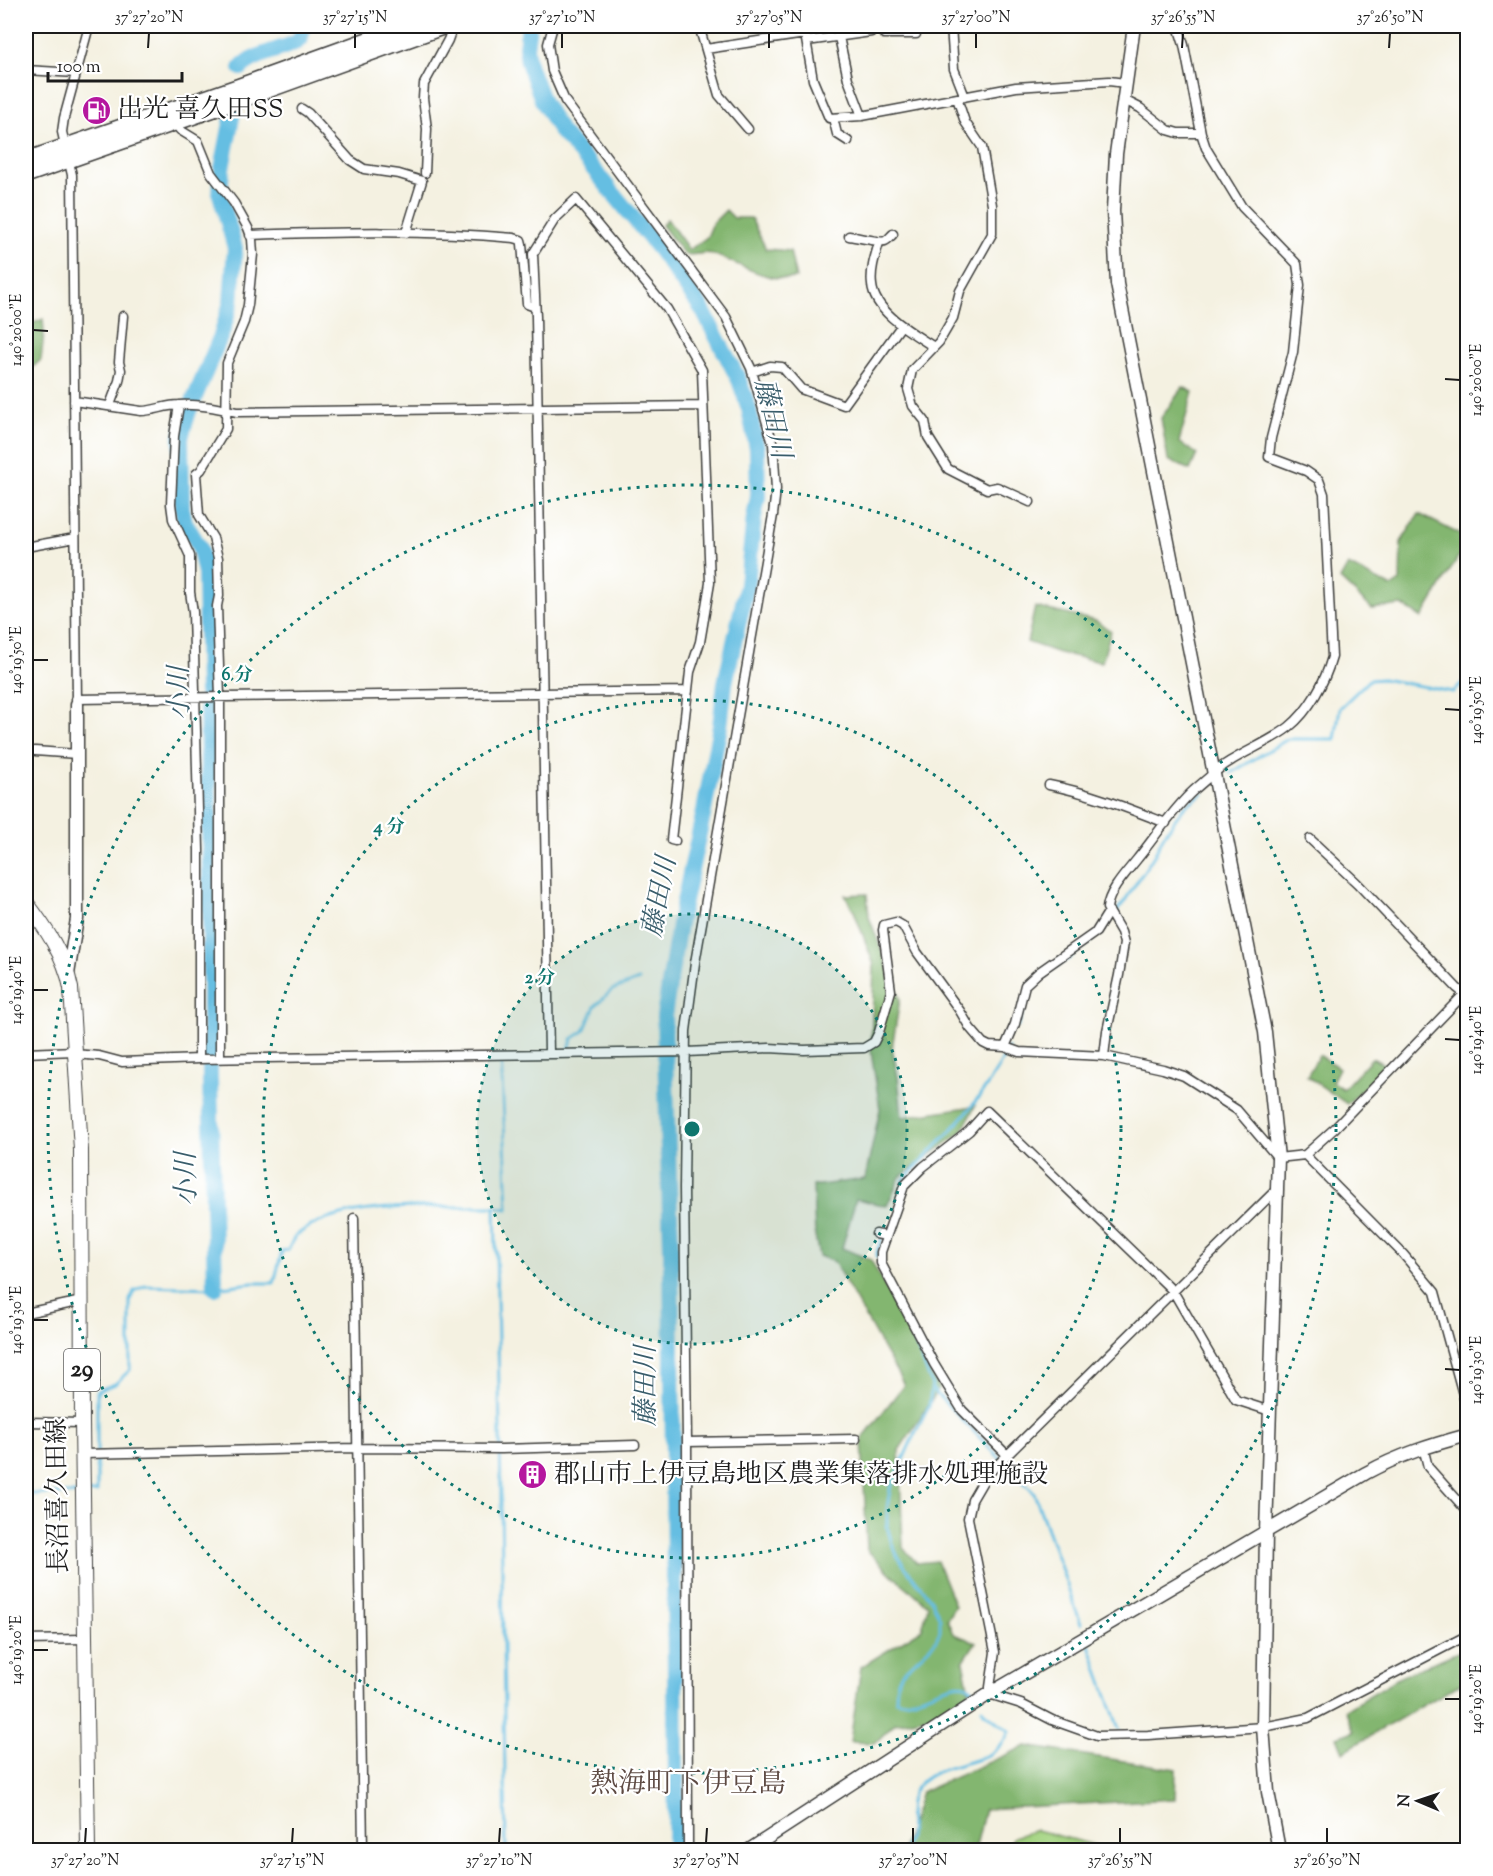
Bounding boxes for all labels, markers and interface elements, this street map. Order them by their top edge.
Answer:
text: 37°27'20"N [115,8,183,29]
text: 37°27'15"N [323,8,387,29]
text: 37°27'10"N [529,8,595,29]
text: 37°27'05"N [736,8,802,29]
text: 37°27'00"N [942,8,1010,29]
text: 37°26'55"N [1151,8,1215,29]
text: 37°26'50"N [1357,8,1423,29]
scale bar [48,45,182,83]
text: 100 m [57,55,101,81]
place label: 出光 喜久田SS [117,92,284,129]
fuel station icon: 出光 喜久田SS [80,94,112,126]
text: 140°20'00"E [7,294,28,366]
text: 140°20'00"E [1467,344,1488,416]
water label: 藤田川 [743,375,800,466]
text: 140°19'50"E [7,626,28,694]
water label: 小川 [161,663,201,720]
text: 6 分 [222,663,252,689]
text: 140°19'50"E [1467,676,1488,744]
text: 4 分 [373,815,404,841]
water label: 藤田川 [634,851,688,940]
text: 140°19'40"E [7,956,28,1024]
text: 2 分 [525,966,555,992]
text: 140°19'40"E [1467,1006,1488,1074]
centre of rings [682,1119,702,1139]
water label: 小川 [168,1149,208,1206]
text: 140°19'30"E [7,1286,28,1354]
text: 140°19'30"E [1467,1336,1488,1404]
water label: 藤田川 [628,1343,667,1427]
road number: 29 [64,1349,100,1391]
street label: 長沼喜久田線 [39,1418,79,1574]
place label: 郡山市上伊豆島地区農業集落排水処理施設 [554,1457,1048,1494]
building icon: 郡山市上伊豆島地区農業集落排水処理施設 [517,1459,549,1491]
text: 140°19'20"E [7,1615,28,1685]
text: 140°19'20"E [1467,1664,1488,1734]
district label: 熱海町下伊豆島 [590,1765,786,1805]
north arrow [1388,1771,1448,1831]
text: N [1394,1794,1417,1807]
text: 37°27'20"N [51,1851,119,1872]
text: 37°27'15"N [260,1851,324,1872]
text: 37°27'10"N [466,1851,532,1872]
text: 37°27'05"N [673,1851,739,1872]
text: 37°27'00"N [879,1851,947,1872]
text: 37°26'55"N [1088,1851,1152,1872]
text: 37°26'50"N [1294,1851,1360,1872]

